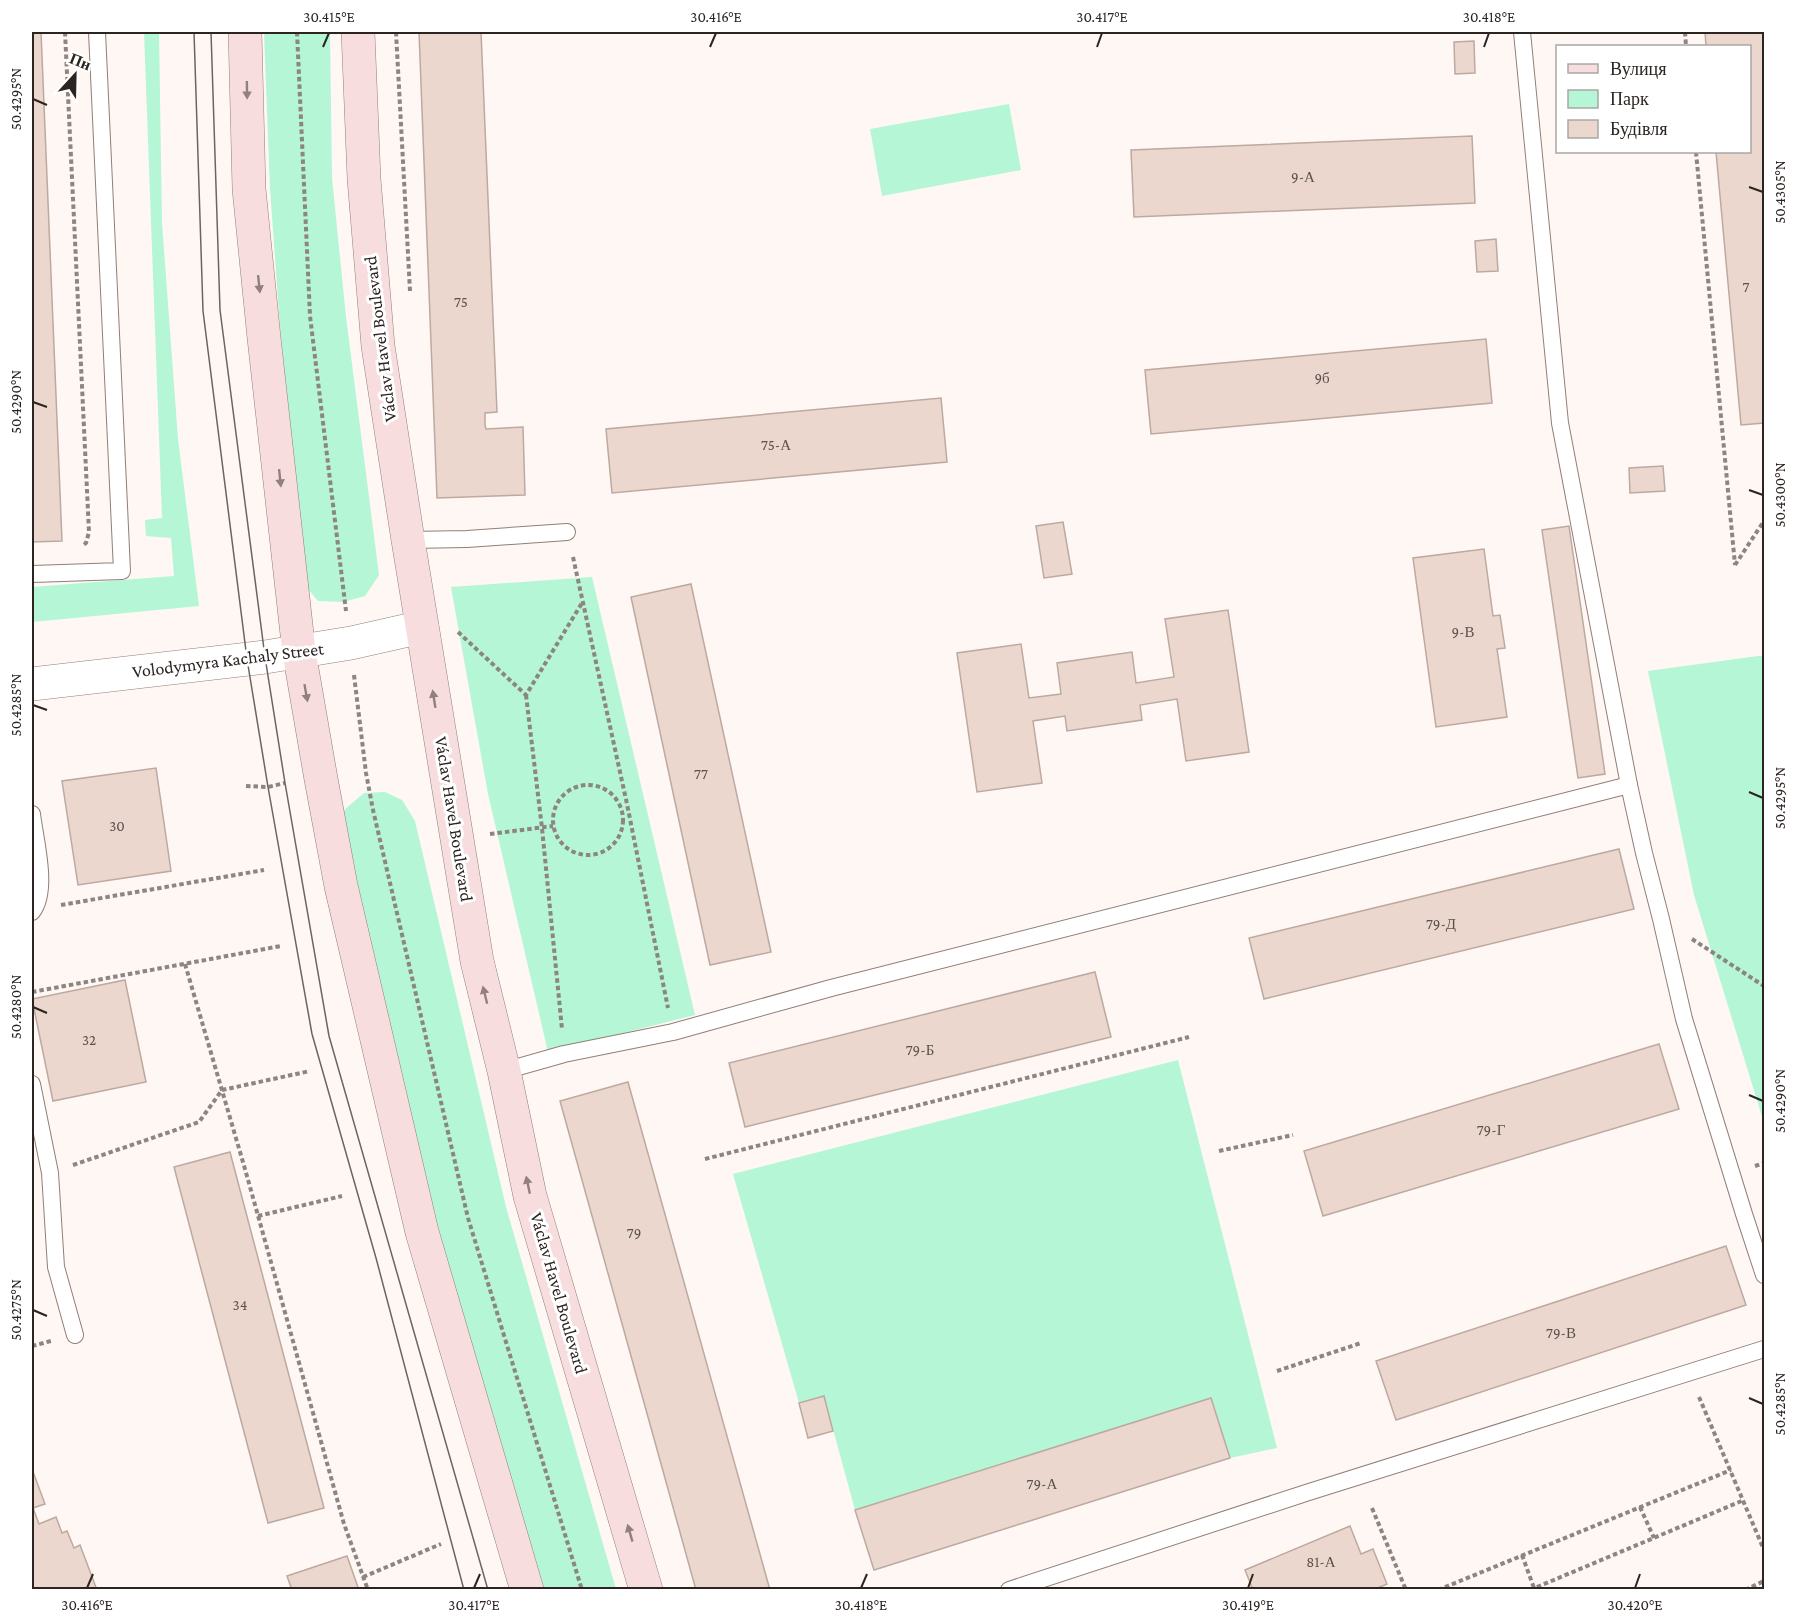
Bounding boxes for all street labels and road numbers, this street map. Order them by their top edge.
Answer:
street label: Václav Havel Boulevard [360,254,400,423]
street label: Volodymyra Kachaly Street [131,638,326,682]
street label: Václav Havel Boulevard [431,735,477,904]
street label: Václav Havel Boulevard [526,1210,592,1376]

